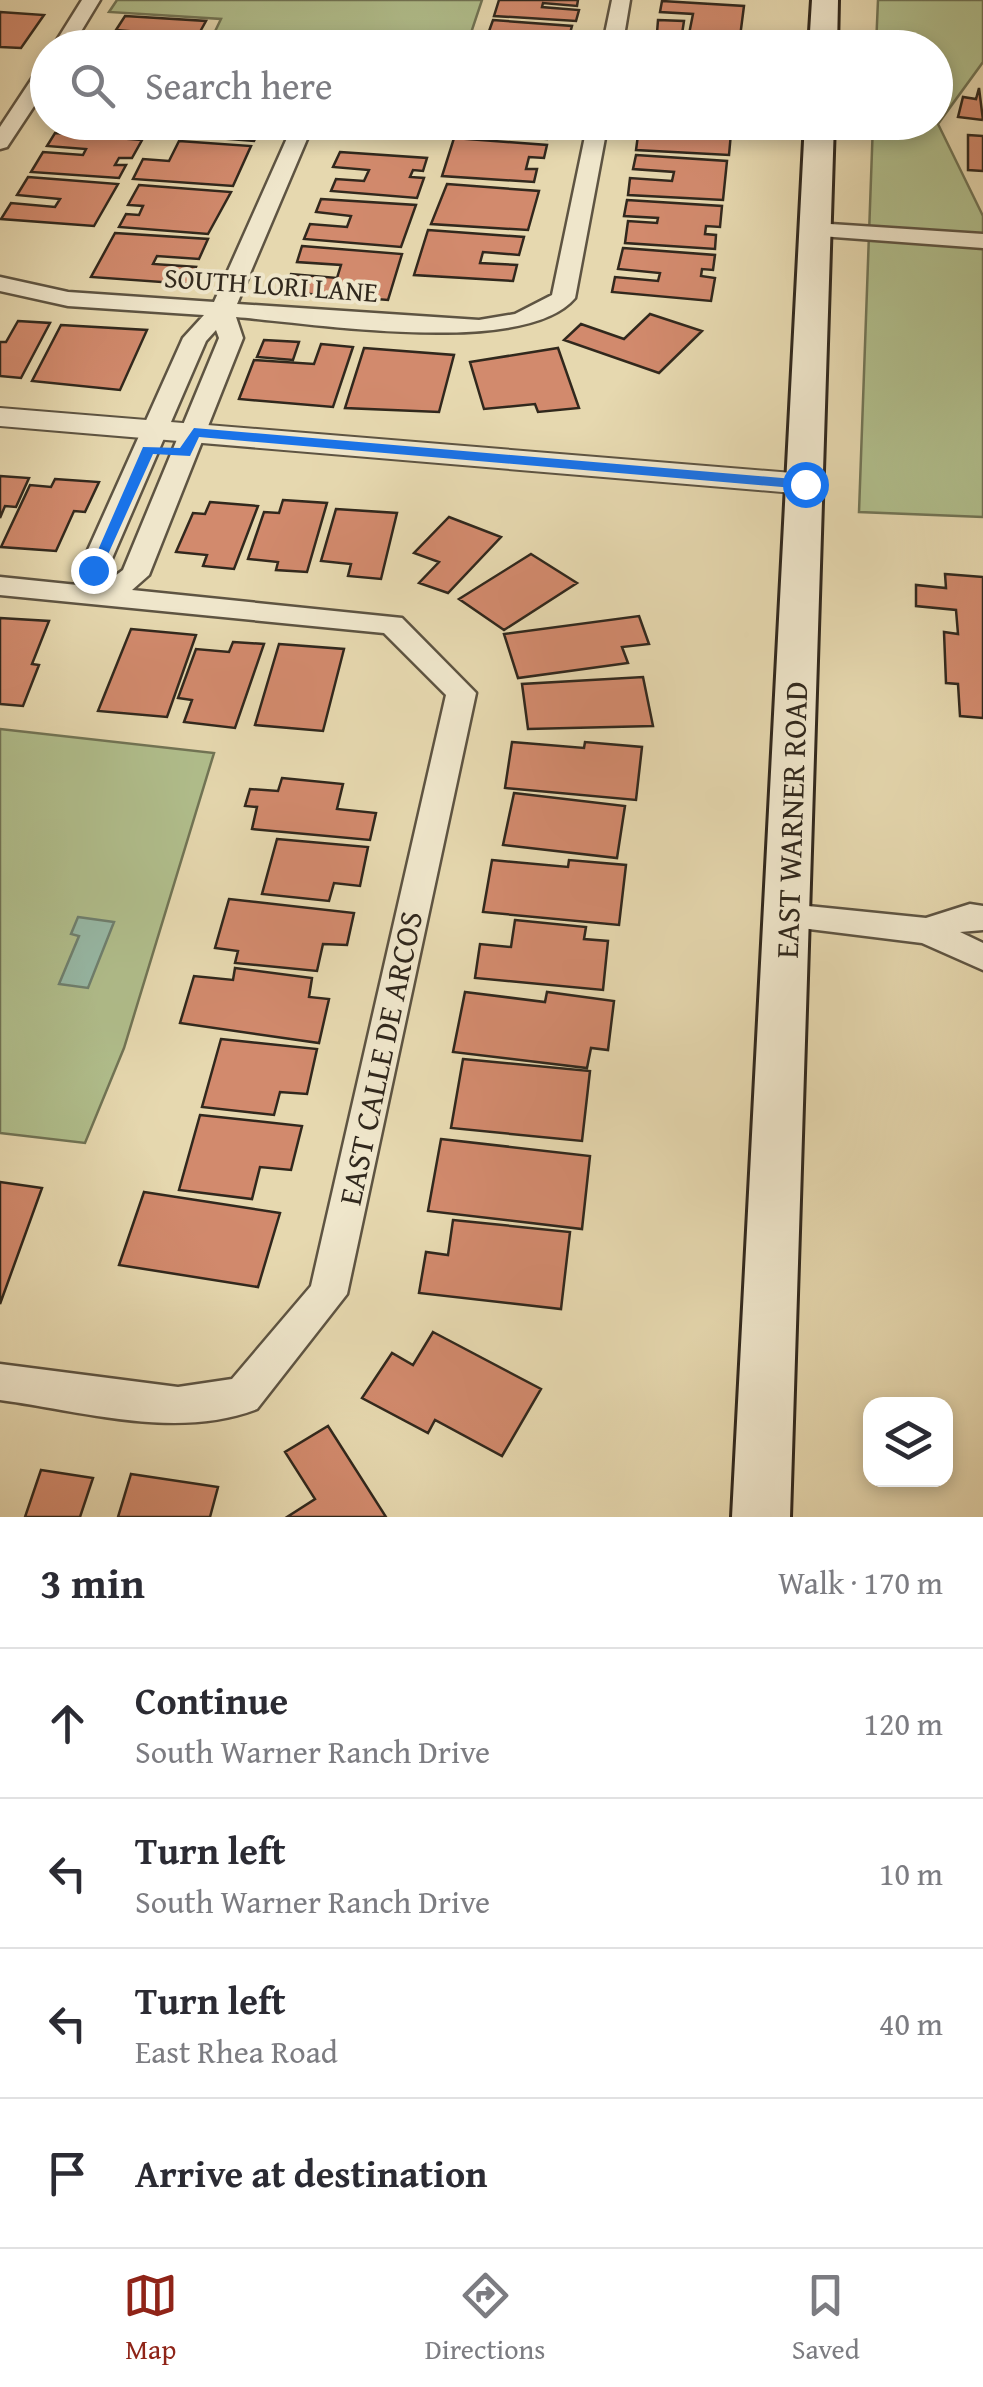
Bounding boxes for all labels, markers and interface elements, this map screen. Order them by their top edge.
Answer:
search box [30,30,953,140]
text: Search here [145,57,333,113]
icon: search [65,58,120,113]
street label: SOUTH LORI LANE [163,256,379,312]
route start [783,462,829,508]
route end [71,548,117,594]
street label: EAST WARNER ROAD [763,681,819,959]
street label: EAST CALLE DE ARCOS [326,907,434,1209]
map controls [863,1397,953,1487]
button: layers [863,1397,953,1487]
text: 3 min [40,1552,145,1613]
text: Walk · 170 m [778,1559,943,1606]
text: Continue [135,1672,288,1728]
icon: ahead [40,1696,95,1751]
text: 120 m [864,1700,943,1747]
text: South Warner Ranch Drive [135,1728,490,1775]
text: Turn left [135,1822,286,1878]
icon: left [40,1846,95,1901]
text: 10 m [879,1850,943,1897]
text: South Warner Ranch Drive [135,1878,490,1925]
text: Turn left [135,1972,286,2028]
icon: left [40,1996,95,2051]
text: 40 m [879,2000,943,2047]
text: East Rhea Road [135,2028,338,2075]
text: Arrive at destination [135,2145,488,2201]
icon: arrive [40,2146,95,2201]
tab: Map [123,2268,178,2369]
tab: Directions [425,2268,545,2369]
tab: Saved [792,2268,860,2369]

